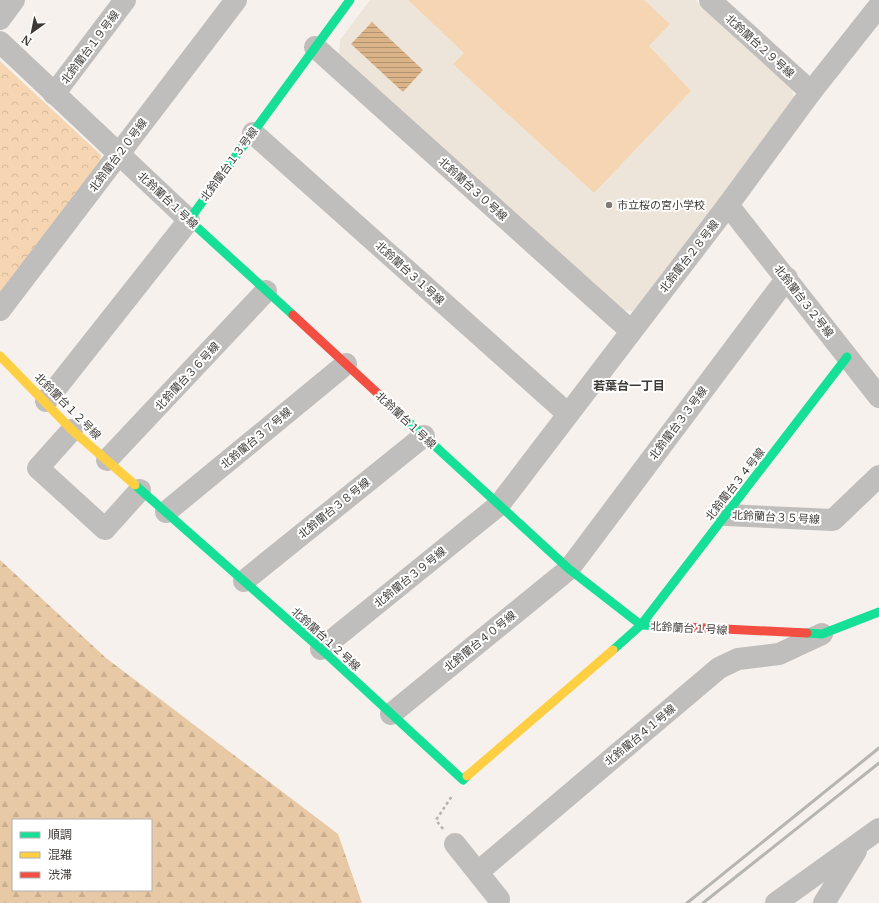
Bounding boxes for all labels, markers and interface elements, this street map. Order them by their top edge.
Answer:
street label: 北鈴蘭台１９号線 [58,8,122,86]
street label: 北鈴蘭台２９号線 [723,11,797,81]
north arrow [12,12,52,52]
text: N [19,32,34,49]
street label: 北鈴蘭台２０号線 [86,116,150,194]
street label: 北鈴蘭台１３号線 [197,124,261,204]
street label: 北鈴蘭台３０号線 [436,154,510,224]
street label: 北鈴蘭台１号線 [135,169,201,231]
place label: 市立桜の宮小学校 [617,198,705,212]
marker: 市立桜の宮小学校 [604,200,614,210]
street label: 北鈴蘭台２８号線 [656,217,722,295]
street label: 北鈴蘭台３１号線 [373,238,447,308]
street label: 北鈴蘭台３２号線 [771,262,837,340]
street label: 北鈴蘭台３６号線 [152,339,222,413]
street label: 北鈴蘭台１２号線 [32,370,104,442]
district label: 若葉台一丁目 [593,378,665,393]
street label: 北鈴蘭台３３号線 [646,384,710,462]
street label: 北鈴蘭台１号線 [373,389,439,451]
street label: 北鈴蘭台３７号線 [218,404,294,472]
street label: 北鈴蘭台３４号線 [702,445,768,523]
street label: 北鈴蘭台３８号線 [295,475,373,541]
street label: 北鈴蘭台３５号線 [732,508,820,526]
street label: 北鈴蘭台３９号線 [371,544,449,610]
street label: 北鈴蘭台１２号線 [289,604,363,674]
street label: 北鈴蘭台４０号線 [441,608,519,674]
street label: 北鈴蘭台１号線 [650,619,728,637]
street label: 北鈴蘭台４１号線 [602,701,678,769]
legend [12,819,152,891]
text: 順調 [48,827,72,842]
text: 混雑 [48,847,72,862]
text: 渋滞 [48,867,72,882]

